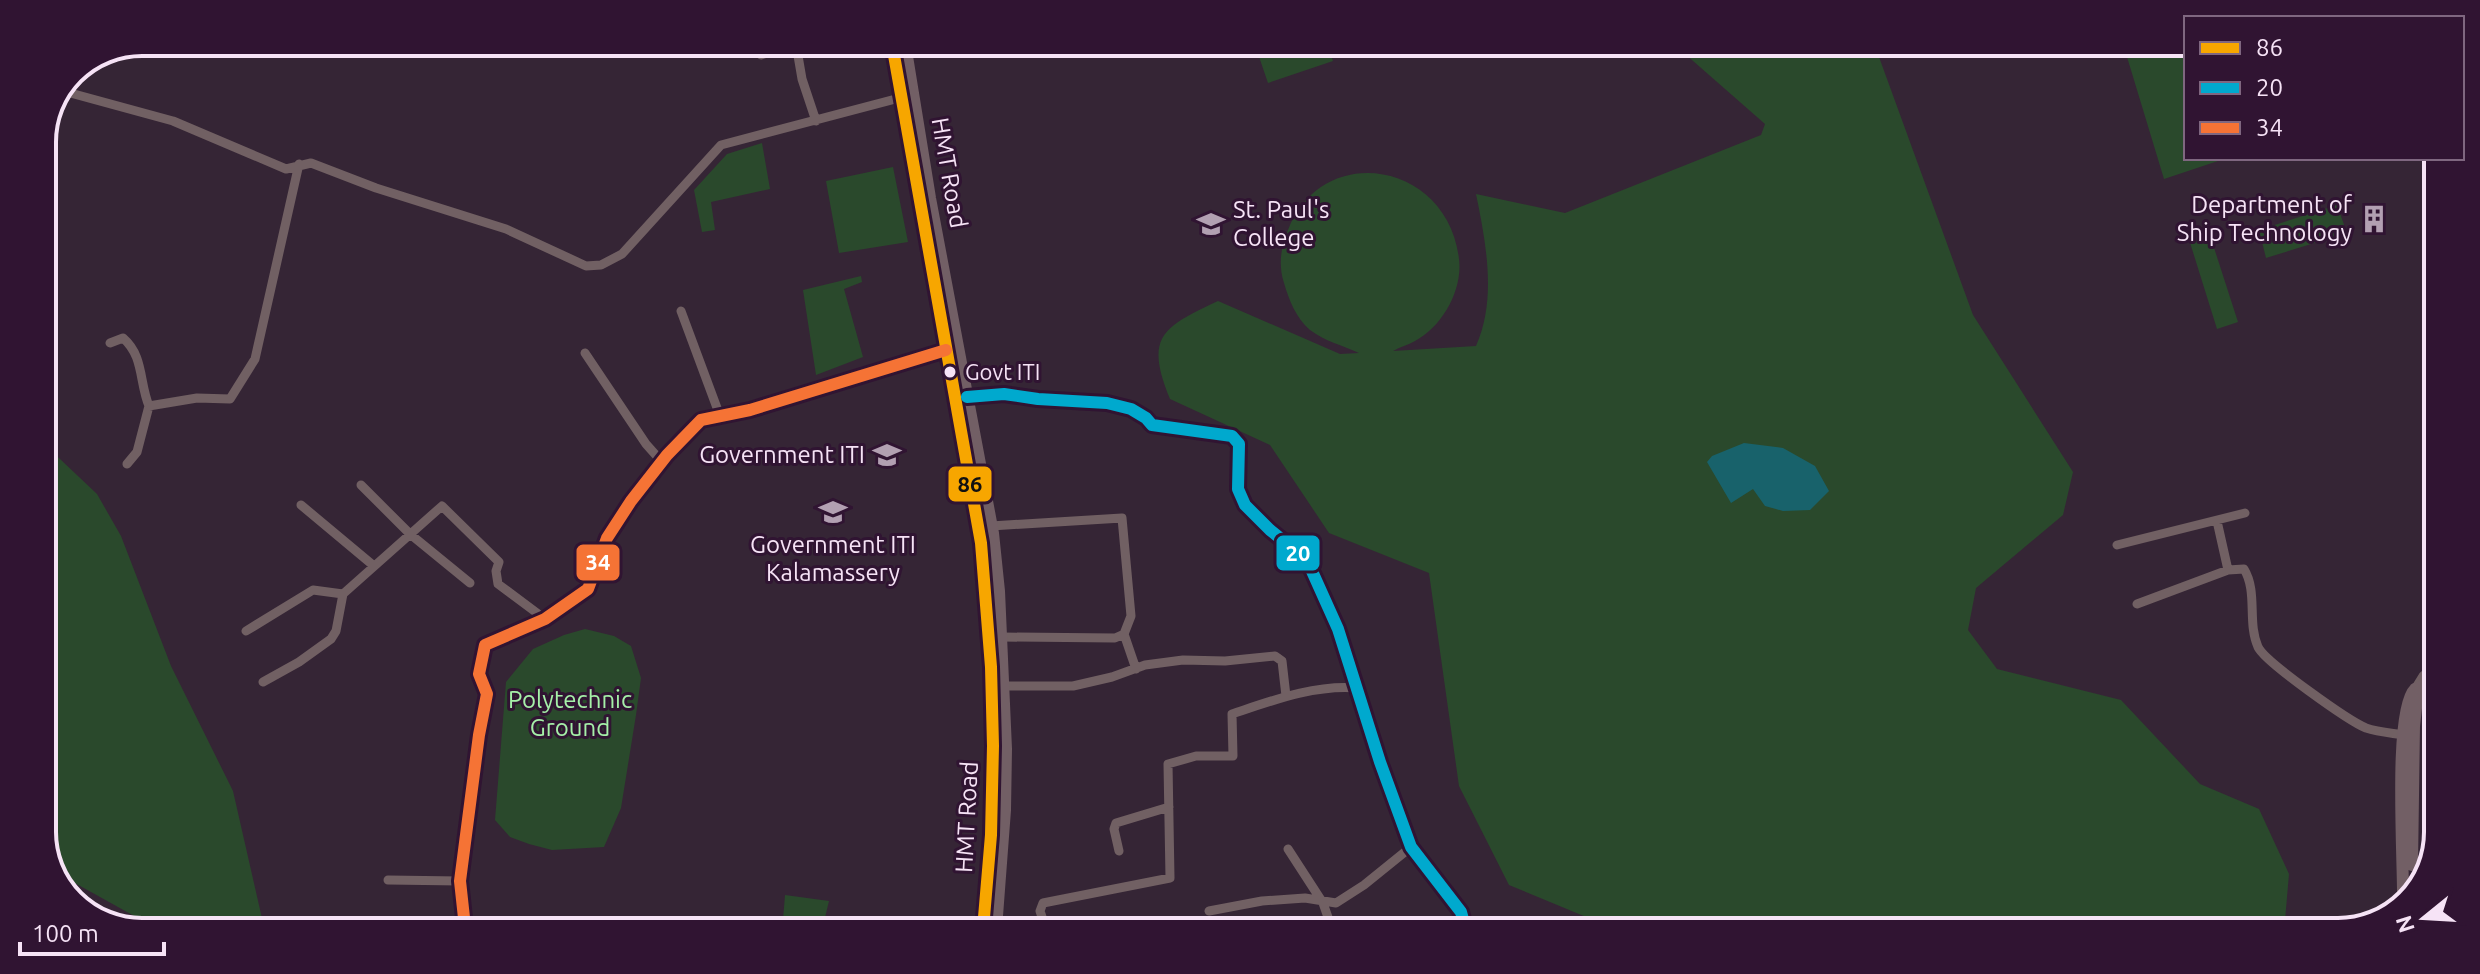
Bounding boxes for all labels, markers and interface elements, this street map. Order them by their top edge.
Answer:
legend [2184,16,2464,160]
text: 86 [2256,34,2283,61]
text: 20 [2256,74,2283,101]
text: 34 [2256,114,2283,141]
street label: HMT Road [926,116,972,230]
place label: Department of Ship Technology [2177,191,2353,246]
place label: St. Paul's College [1233,196,1329,251]
building icon: Department of Ship Technology [2359,204,2389,234]
school or university icon: St. Paul's College [1196,209,1226,239]
place label: Govt ITI [965,359,1040,384]
marker: Govt ITI [942,364,958,380]
school or university icon: Government ITI [872,440,902,470]
place label: Government ITI [699,441,865,468]
line badge: 86 [947,465,993,503]
text: 86 [958,471,982,496]
school or university icon: Government ITI Kalamassery [818,497,848,527]
place label: Government ITI Kalamassery [750,531,916,586]
line badge: 20 [1275,534,1321,572]
text: 20 [1286,540,1310,565]
line badge: 34 [575,543,621,582]
text: 34 [586,549,610,574]
park label: Polytechnic Ground [508,686,632,741]
street label: HMT Road [950,760,983,873]
north arrow [2384,878,2464,958]
scale bar [20,906,164,956]
text: N [2390,913,2419,936]
text: 100 m [32,920,99,947]

